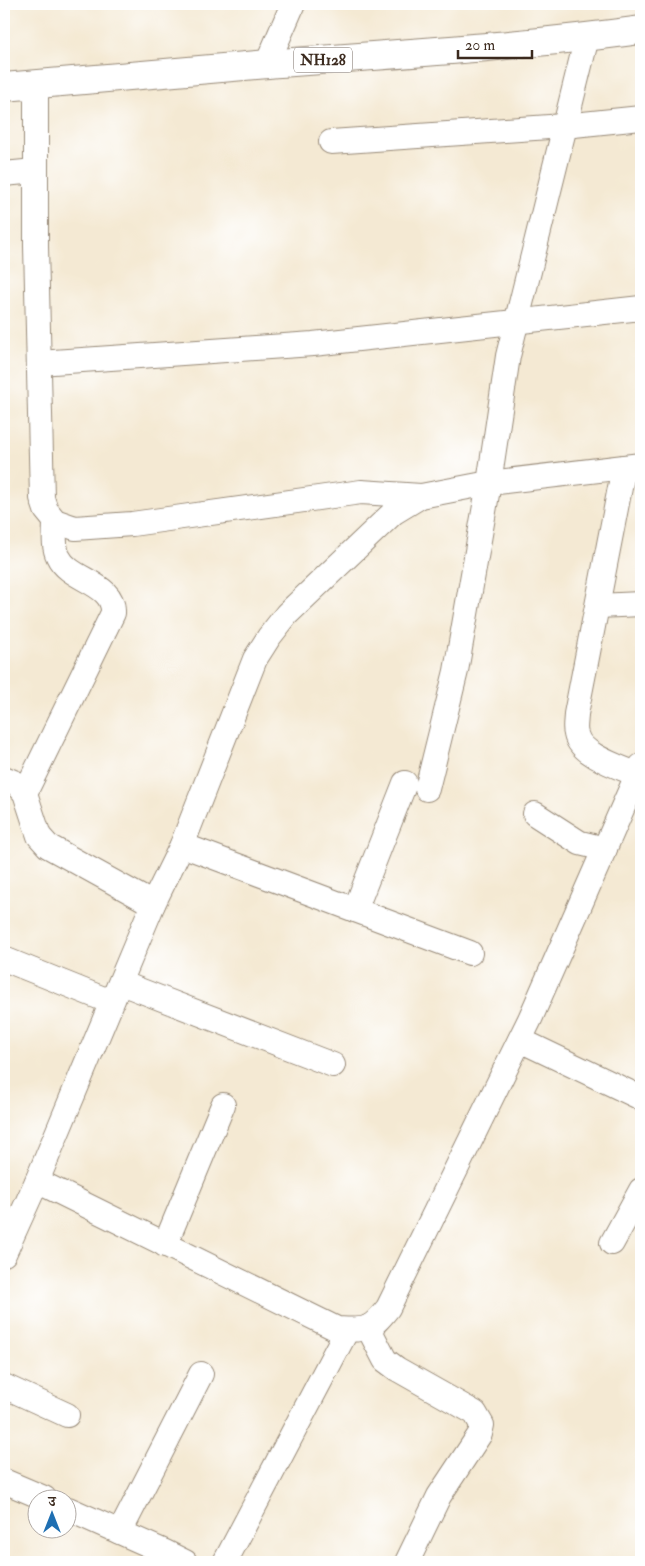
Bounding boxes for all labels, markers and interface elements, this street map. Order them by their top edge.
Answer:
scale bar [458,28,531,60]
text: 20 m [465,36,495,55]
road number: NH128 [294,48,352,72]
north arrow [28,1488,78,1538]
text: उ [47,1493,56,1510]

